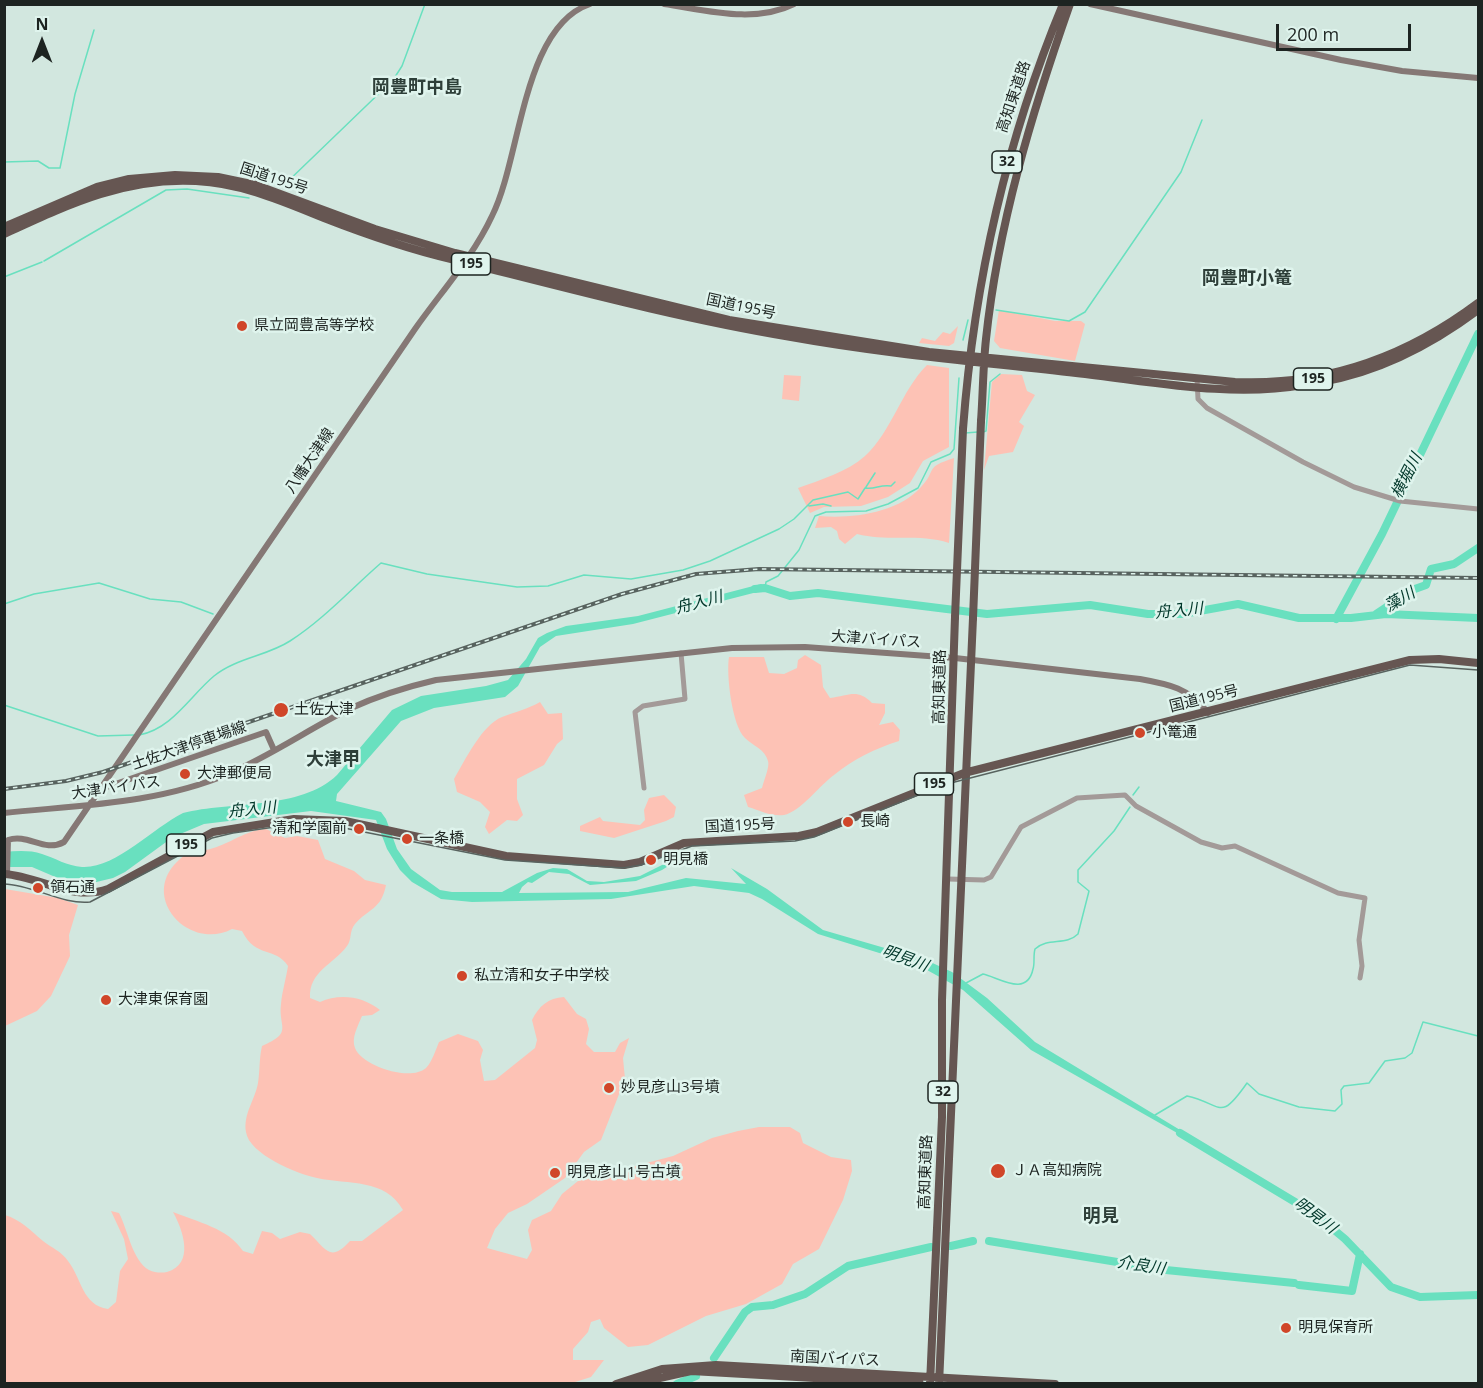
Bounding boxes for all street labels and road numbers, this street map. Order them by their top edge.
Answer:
street label: 高知東道路 [993,59,1035,135]
road number: 32 [992,151,1022,173]
street label: 国道195号 [238,160,310,198]
road number: 195 [452,253,490,275]
street label: 国道195号 [705,291,777,323]
road number: 195 [1294,368,1332,390]
street label: 八幡大津線 [282,425,338,497]
street label: 大津バイパス [830,628,922,652]
street label: 高知東道路 [930,649,950,725]
street label: 国道195号 [1168,682,1240,716]
street label: 土佐大津停車場線 [129,718,249,774]
street label: 大津バイパス [70,773,162,803]
road number: 195 [914,773,954,795]
street label: 国道195号 [704,815,776,837]
road number: 195 [166,834,206,856]
road number: 32 [928,1081,958,1103]
street label: 高知東道路 [916,1134,936,1210]
street label: 南国バイパス [790,1348,880,1370]

